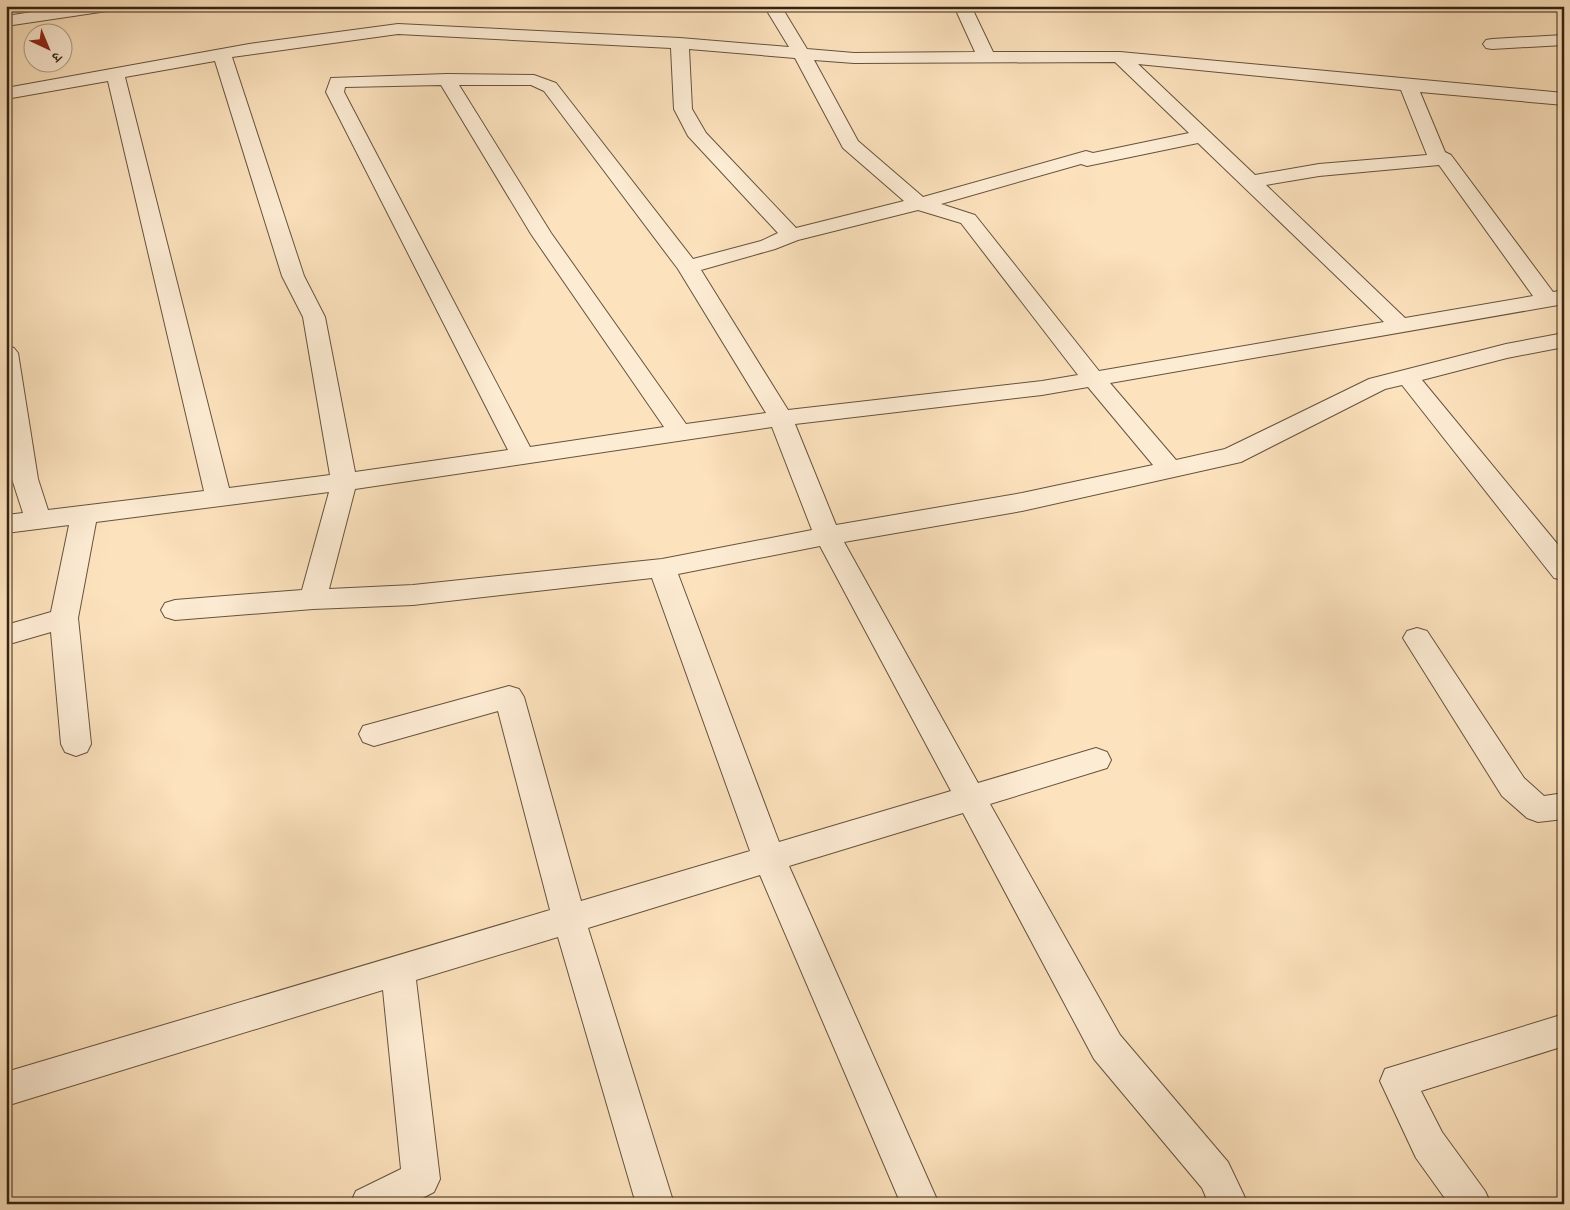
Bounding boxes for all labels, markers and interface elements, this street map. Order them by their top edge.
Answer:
north arrow [22,22,72,72]
text: उ [46,46,66,66]

